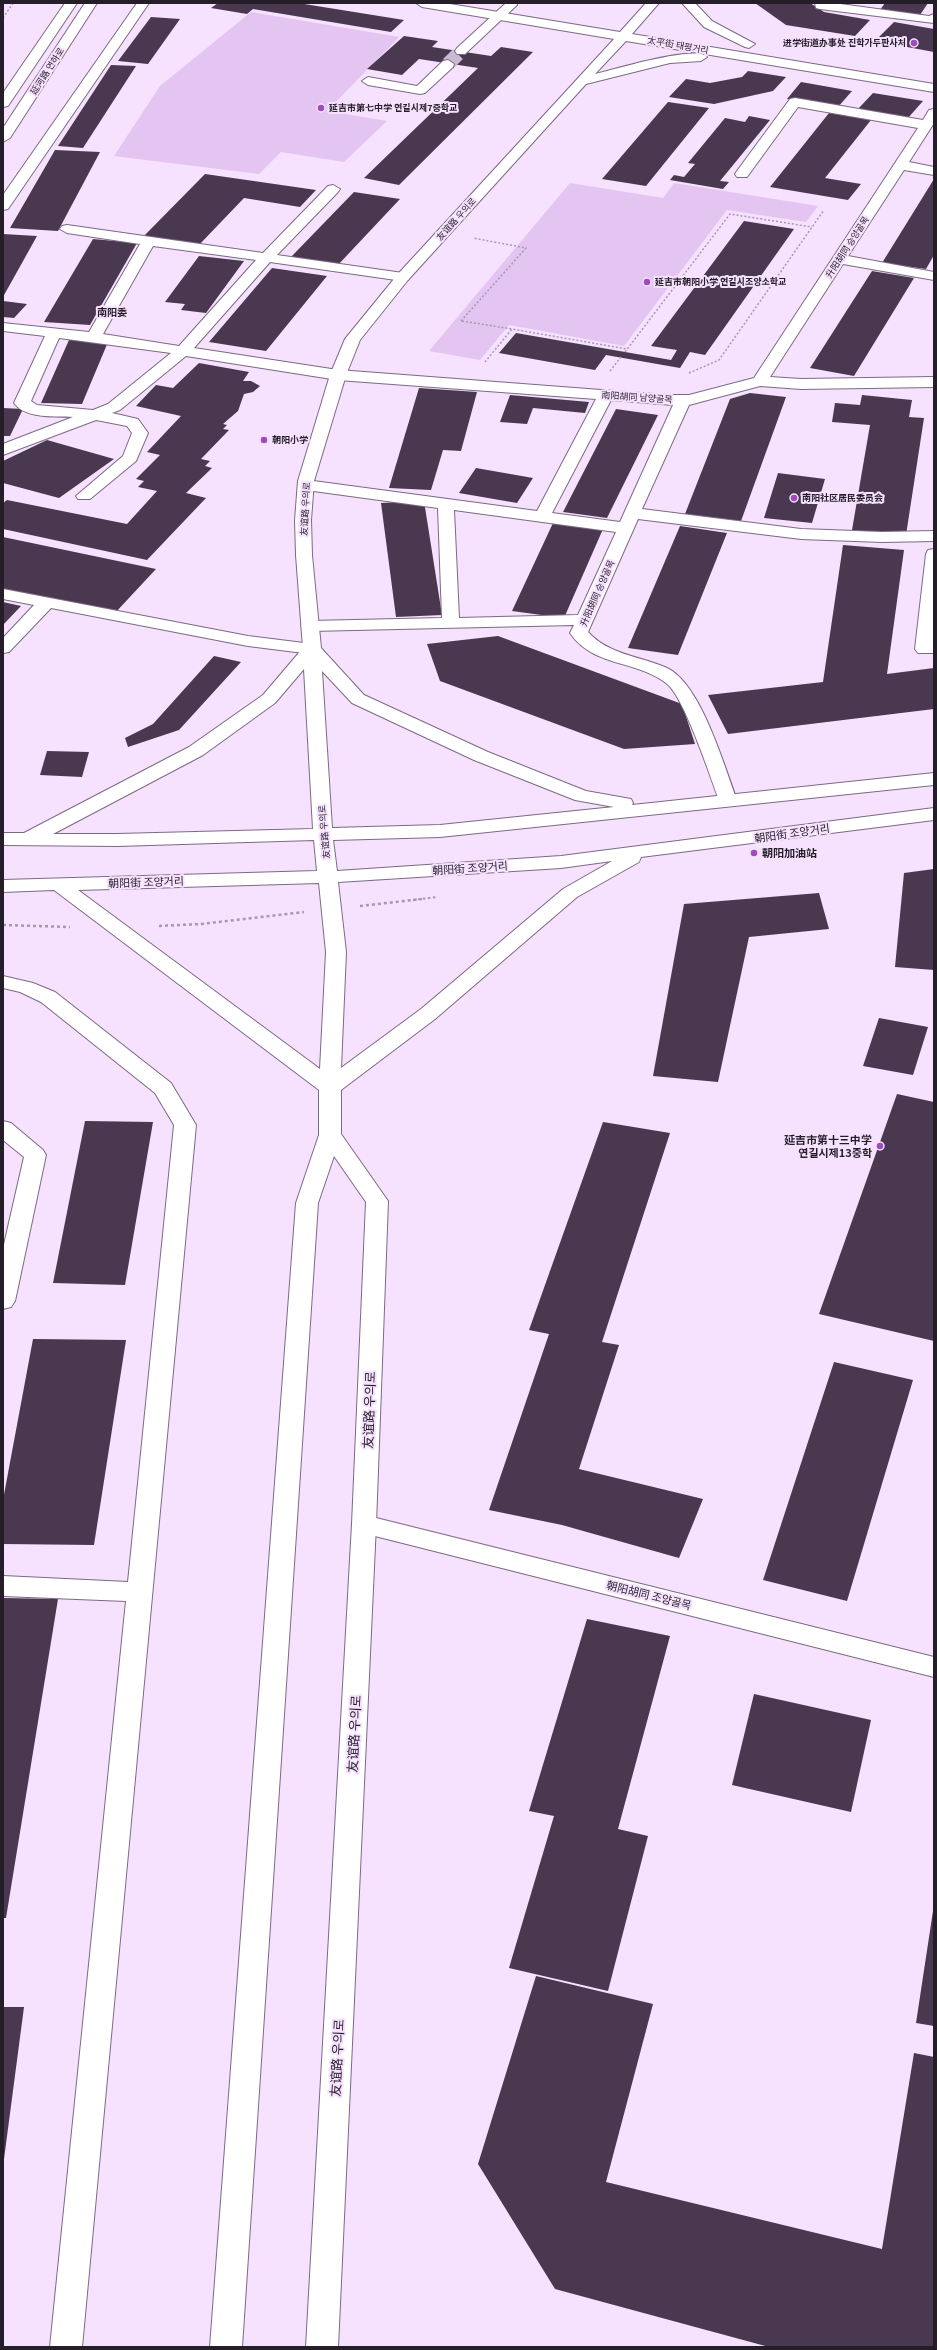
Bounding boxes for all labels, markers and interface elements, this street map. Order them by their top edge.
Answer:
street label: 太平街 태평거리 [646,34,710,56]
place label: 进学街道办事处 진학가두판사처 [783,38,906,48]
marker: 进学街道办事处 진학가두판사처 [909,38,919,48]
street label: 延河路 연하로 [28,45,66,97]
marker: 延吉市第七中学 연길시제7중학교 [316,103,326,113]
place label: 延吉市第七中学 연길시제7중학교 [329,103,457,113]
street label: 友谊路 우의로 [434,195,478,243]
street label: 升阳胡同 승양골목 [823,214,871,280]
marker: 延吉市朝阳小学 연길시조양소학교 [642,277,652,287]
place label: 延吉市朝阳小学 연길시조양소학교 [655,277,786,287]
district label: 南阳委 [97,306,127,318]
street label: 南阳胡同 남양골목 [601,389,673,405]
marker: 朝阳小学 [259,435,269,445]
place label: 朝阳小学 [272,435,308,445]
street label: 友谊路 우의로 [298,482,312,536]
marker: 南阳社区居民委员会 [789,493,799,503]
place label: 南阳社区居民委员会 [802,493,883,503]
street label: 升阳胡同 승양골목 [578,558,616,628]
street label: 友谊路 우의로 [316,805,332,859]
street label: 朝阳街 조양거리 [753,821,831,845]
place label: 朝阳加油站 [762,846,817,860]
marker: 朝阳加油站 [749,848,759,858]
street label: 朝阳街 조양거리 [432,859,508,877]
street label: 朝阳街 조양거리 [108,874,184,890]
place label: 延吉市第十三中学 연길시제13중학 [784,1133,872,1159]
marker: 延吉市第十三中学 연길시제13중학 [875,1141,885,1151]
street label: 友谊路 우의로 [360,1371,378,1449]
street label: 朝阳胡同 조양골목 [605,1578,693,1612]
street label: 友谊路 우의로 [344,1695,364,1773]
street label: 友谊路 우의로 [327,2019,347,2097]

